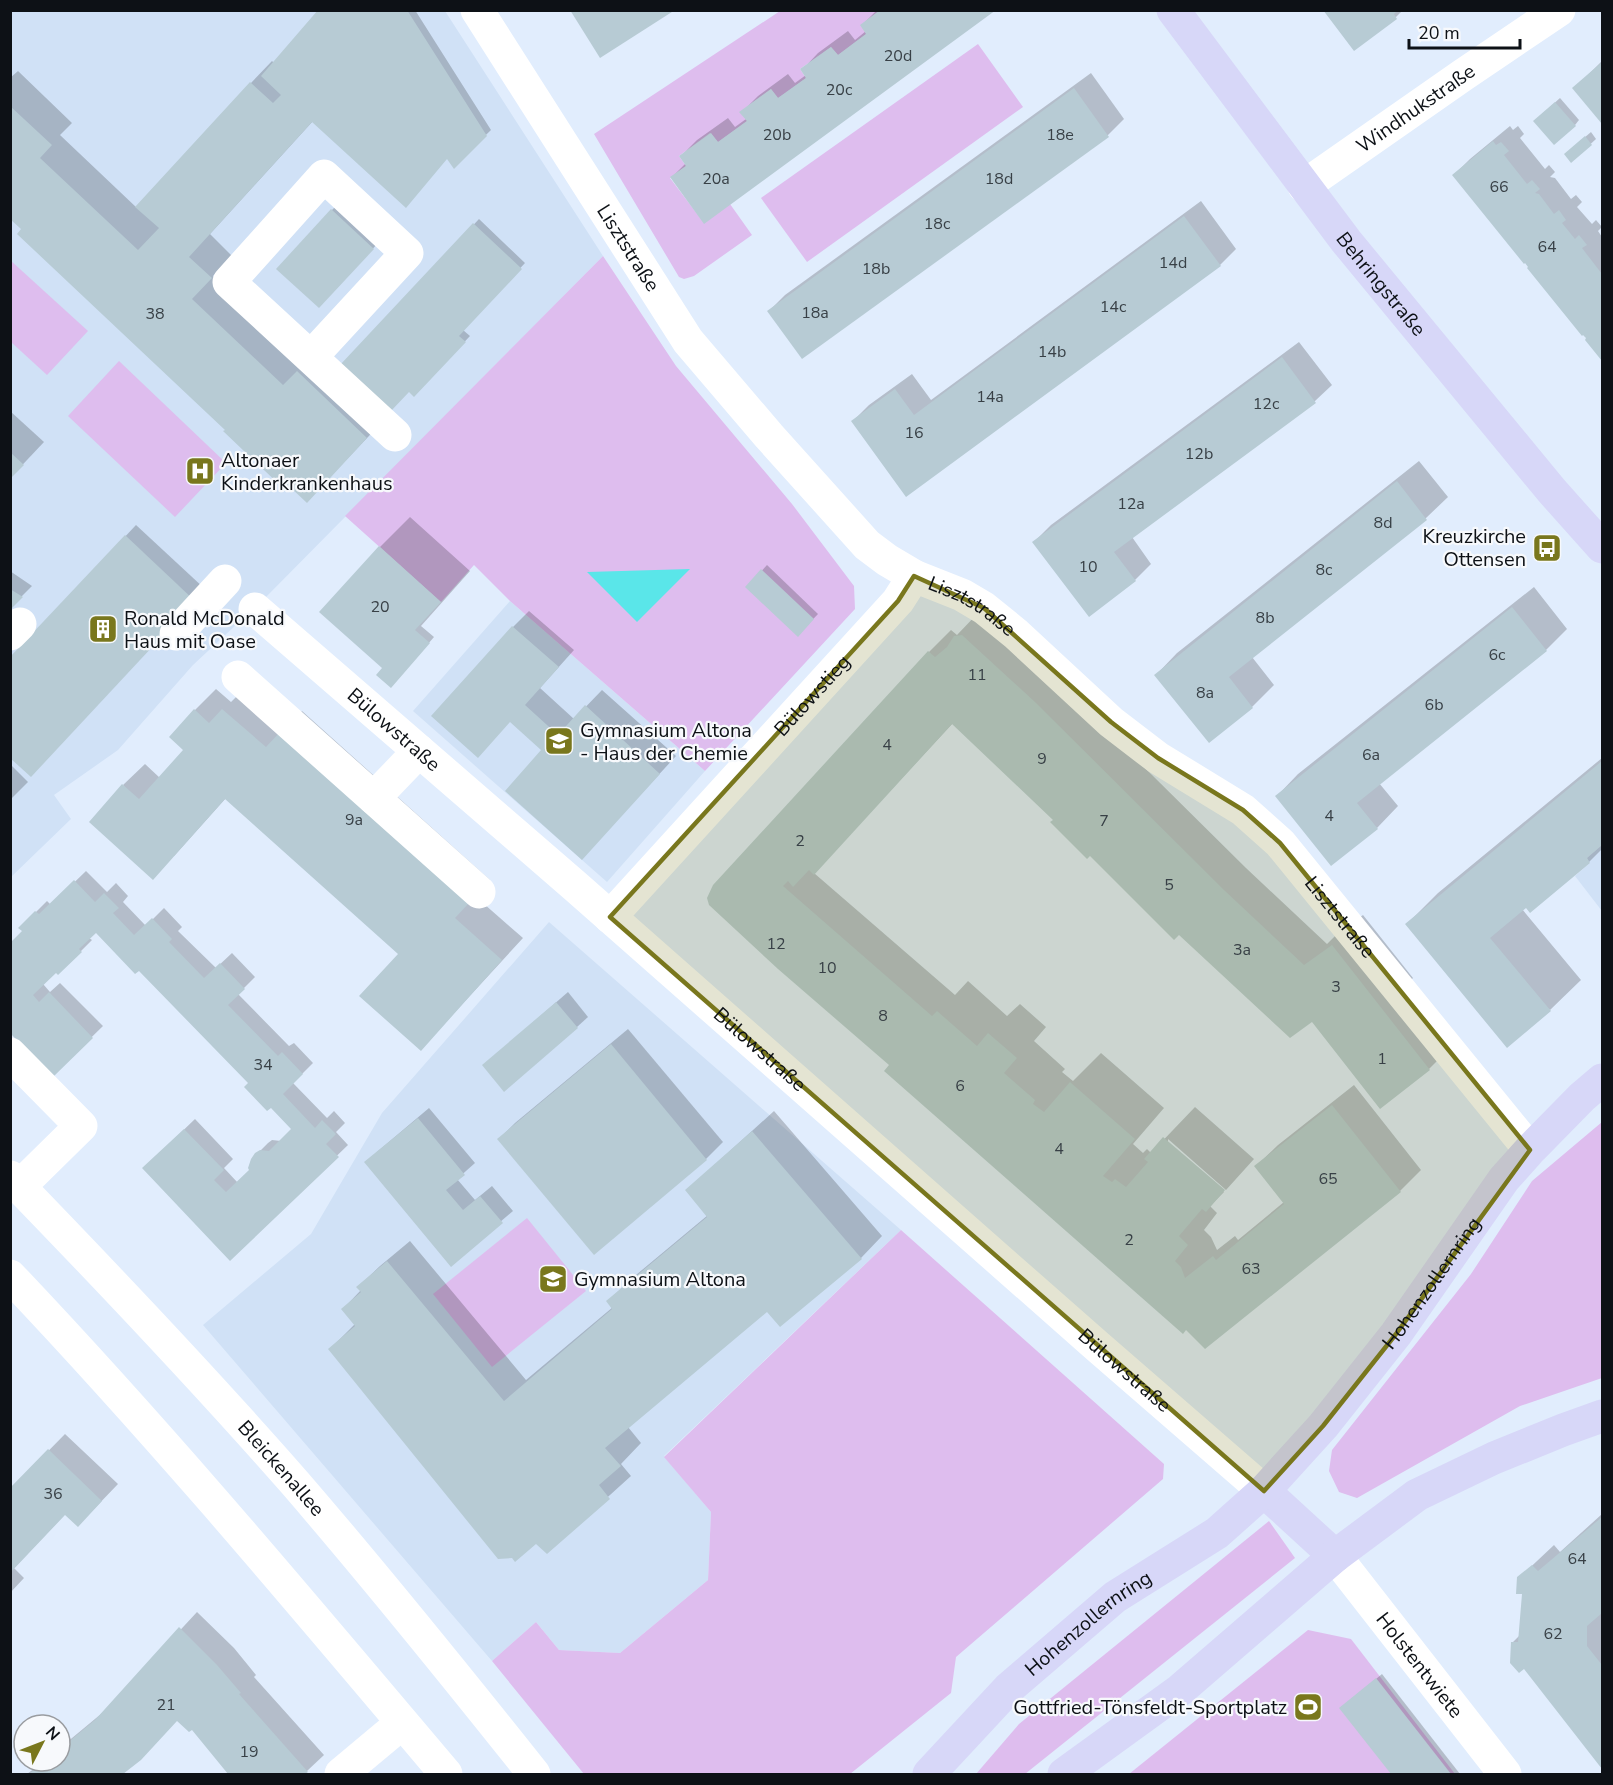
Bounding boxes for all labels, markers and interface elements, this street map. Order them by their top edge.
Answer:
scale bar [1409,12,1520,50]
text: 20 m [1418,21,1460,45]
house number: 20d [884,45,912,67]
street label: Windhukstraße [1351,57,1480,159]
house number: 20c [826,79,853,101]
house number: 20b [763,124,791,146]
house number: 18e [1046,124,1074,146]
house number: 20a [702,168,730,190]
house number: 18d [985,168,1013,190]
house number: 66 [1489,176,1509,198]
street label: Lisztstraße [591,199,666,297]
house number: 18c [924,213,951,235]
street label: Behringstraße [1330,226,1432,342]
house number: 64 [1537,236,1557,258]
house number: 14d [1159,252,1187,274]
house number: 18b [862,258,890,280]
house number: 14c [1100,296,1127,318]
house number: 18a [801,302,829,324]
house number: 38 [145,303,165,325]
house number: 14b [1038,341,1066,363]
house number: 14a [976,386,1004,408]
house number: 12c [1253,393,1280,415]
house number: 16 [904,422,924,444]
house number: 12b [1185,443,1213,465]
place label: Altonaer Kinderkrankenhaus [221,447,393,497]
hospital icon: Altonaer Kinderkrankenhaus [184,455,216,487]
house number: 12a [1117,493,1145,515]
house number: 8d [1374,512,1392,534]
place label: Kreuzkirche Ottensen [1422,523,1526,573]
bus stop icon: Kreuzkirche Ottensen [1531,532,1563,564]
house number: 10 [1078,556,1098,578]
house number: 8c [1315,559,1333,581]
street label: Lisztstraße [924,569,1022,642]
house number: 20 [370,596,390,618]
place label: Ronald McDonald Haus mit Oase [124,605,285,655]
house number: 8b [1256,607,1274,629]
building icon: Ronald McDonald Haus mit Oase [87,613,119,645]
house number: 6c [1488,644,1506,666]
street label: Bülowstieg [768,649,856,742]
house number: 11 [967,664,987,686]
street label: Bülowstraße [342,681,447,777]
house number: 8a [1196,682,1214,704]
house number: 6b [1425,694,1443,716]
place label: Gymnasium Altona - Haus der Chemie [580,717,752,767]
school or university icon: Gymnasium Altona - Haus der Chemie [543,725,575,757]
house number: 4 [882,734,892,756]
house number: 6a [1362,744,1380,766]
house number: 9 [1037,748,1047,770]
house number: 4 [1324,805,1334,827]
house number: 9a [345,809,363,831]
house number: 7 [1099,810,1109,832]
house number: 2 [795,830,805,852]
street label: Lisztstraße [1299,870,1382,964]
house number: 5 [1164,874,1174,896]
house number: 12 [766,933,786,955]
house number: 3a [1233,939,1251,961]
house number: 10 [817,957,837,979]
house number: 3 [1331,976,1341,998]
street label: Bülowstraße [708,1001,812,1097]
house number: 8 [878,1005,888,1027]
house number: 1 [1377,1048,1387,1070]
house number: 34 [253,1054,273,1076]
house number: 6 [955,1075,965,1097]
house number: 4 [1054,1138,1064,1160]
house number: 65 [1318,1168,1338,1190]
street label: Hohenzollernring [1376,1211,1487,1355]
house number: 2 [1124,1229,1134,1251]
house number: 63 [1241,1258,1261,1280]
school or university icon: Gymnasium Altona [537,1263,569,1295]
place label: Gymnasium Altona [574,1266,746,1293]
street label: Bülowstraße [1073,1322,1177,1418]
street label: Bleickenallee [232,1414,331,1522]
house number: 36 [43,1483,63,1505]
house number: 64 [1567,1548,1587,1570]
street label: Hohenzollernring [1019,1564,1157,1682]
street label: Holstentwiete [1370,1606,1470,1723]
house number: 62 [1543,1623,1563,1645]
sports icon: Gottfried-Tönsfeldt-Sportplatz [1292,1691,1324,1723]
house number: 21 [156,1694,176,1716]
place label: Gottfried-Tönsfeldt-Sportplatz [1013,1694,1287,1721]
north arrow [12,1713,72,1773]
text: N [40,1722,65,1745]
house number: 19 [239,1741,259,1763]

